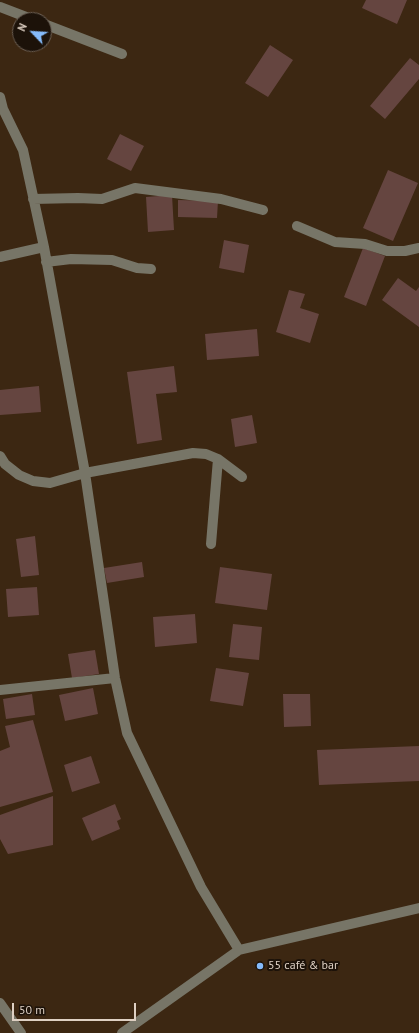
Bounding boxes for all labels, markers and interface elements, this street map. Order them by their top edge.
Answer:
north arrow [12,12,52,52]
text: N [14,21,30,34]
place label: 55 café & bar [268,959,338,973]
marker: 55 café & bar [255,961,265,971]
scale bar [14,995,138,1021]
text: 50 m [19,1002,45,1017]

